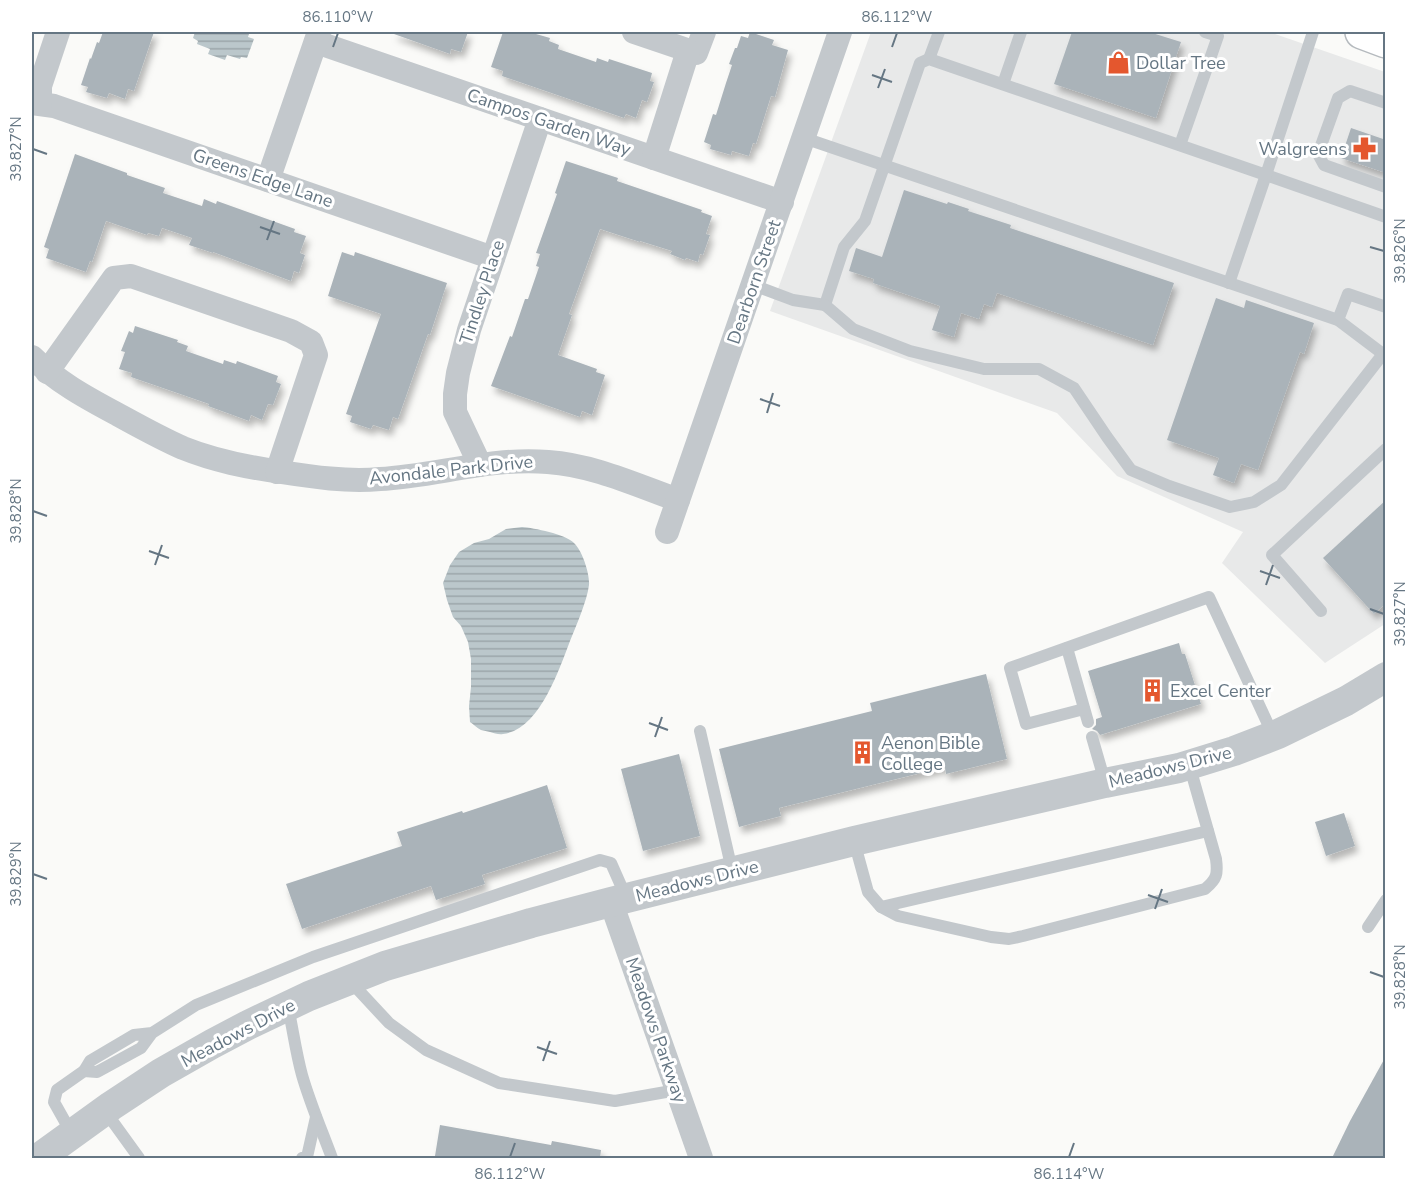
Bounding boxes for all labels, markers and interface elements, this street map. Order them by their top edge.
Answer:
text: 86.110°W [303,7,374,27]
text: 86.112°W [862,7,933,27]
shop icon: Dollar Tree [1105,50,1131,76]
place label: Dollar Tree [1136,51,1226,75]
street label: Campos Garden Way [464,83,635,162]
text: 39.827°N [6,116,26,182]
pharmacy icon: Walgreens [1352,136,1378,162]
place label: Walgreens [1259,137,1347,161]
street label: Greens Edge Lane [190,143,336,213]
street label: Dearborn Street [722,216,787,347]
text: 39.826°N [1390,218,1410,284]
street label: Tindley Place [454,237,510,347]
street label: Avondale Park Drive [368,449,534,491]
text: 39.828°N [6,478,26,544]
text: 39.827°N [1390,581,1410,647]
building icon: Excel Center [1139,678,1165,704]
place label: Excel Center [1170,679,1271,703]
place label: Aenon Bible College [881,731,980,776]
building icon: Aenon Bible College [850,740,876,766]
street label: Meadows Drive [1106,740,1234,794]
text: 39.829°N [6,841,26,907]
street label: Meadows Drive [633,854,761,908]
text: 39.828°N [1390,944,1410,1010]
street label: Meadows Parkway [620,954,692,1107]
street label: Meadows Drive [177,993,299,1073]
text: 86.112°W [475,1164,546,1184]
text: 86.114°W [1034,1164,1105,1184]

